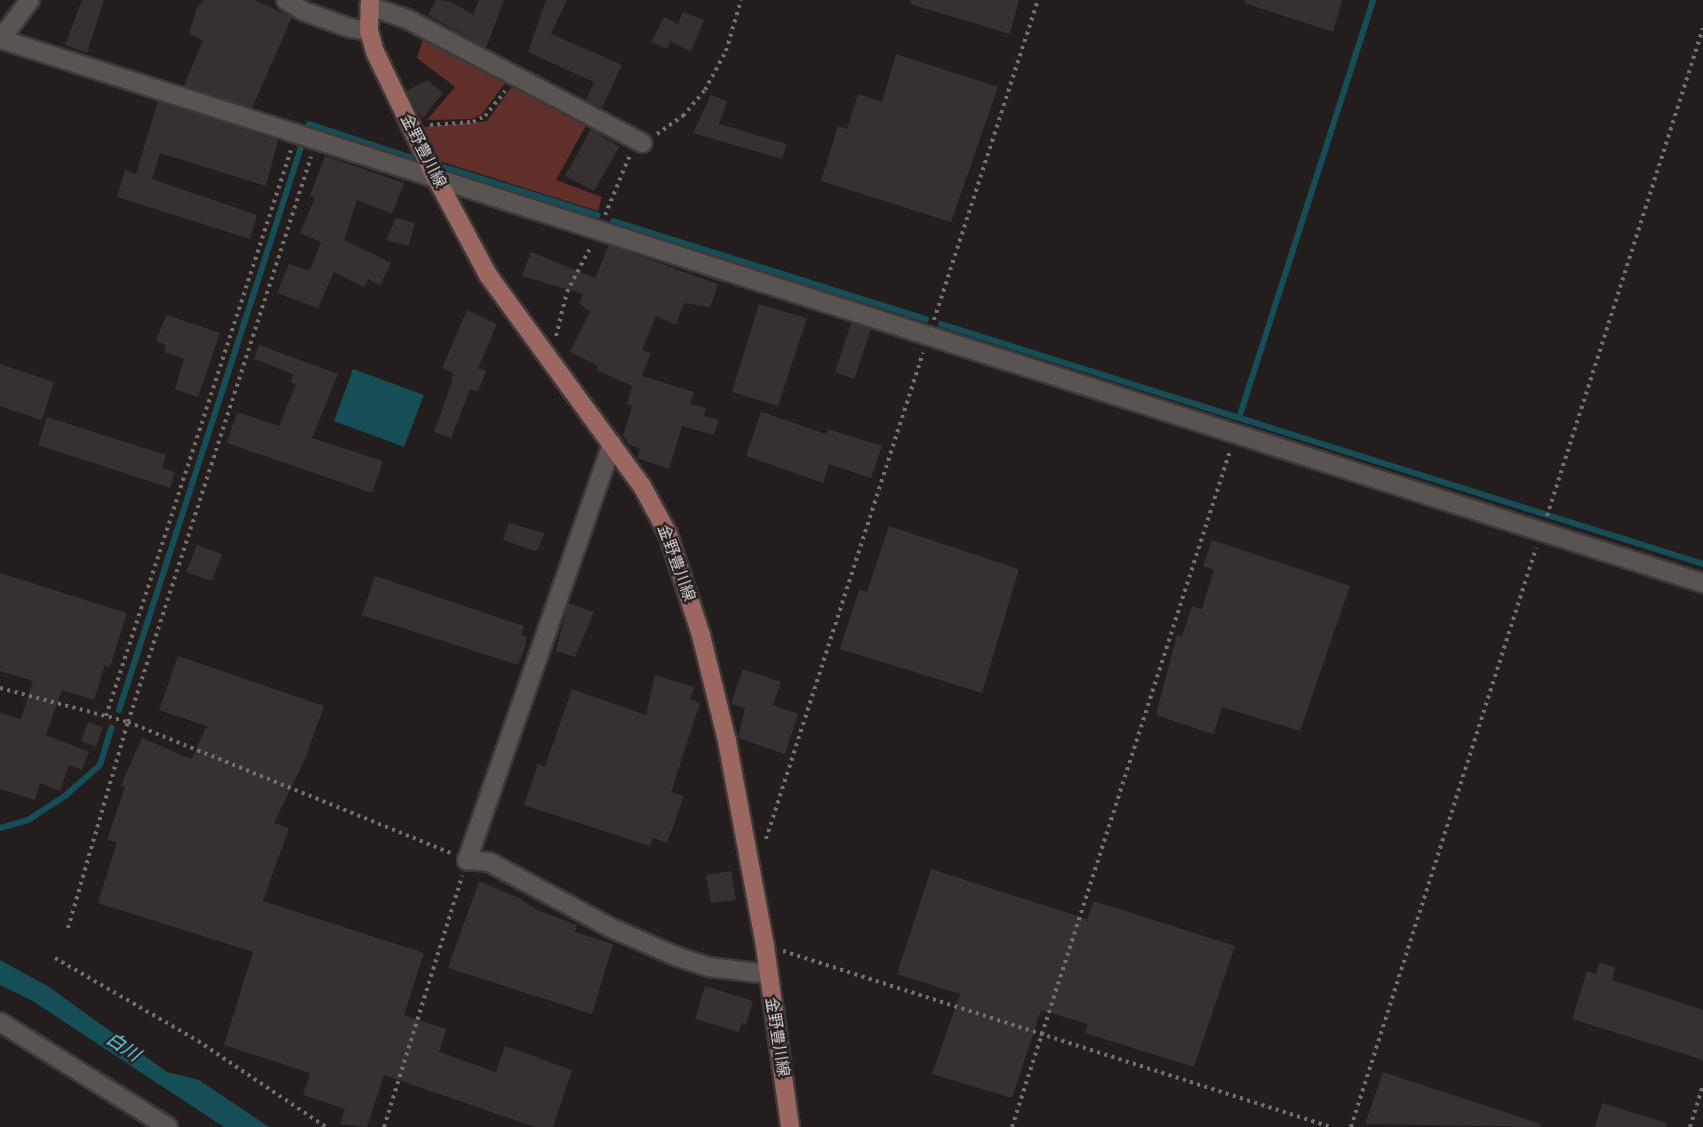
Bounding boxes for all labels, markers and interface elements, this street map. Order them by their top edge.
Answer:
street label: 金野豊川線 [396,111,450,191]
street label: 金野豊川線 [653,522,699,604]
street label: 金野豊川線 [761,996,793,1078]
water label: 白川 [102,1028,144,1066]

